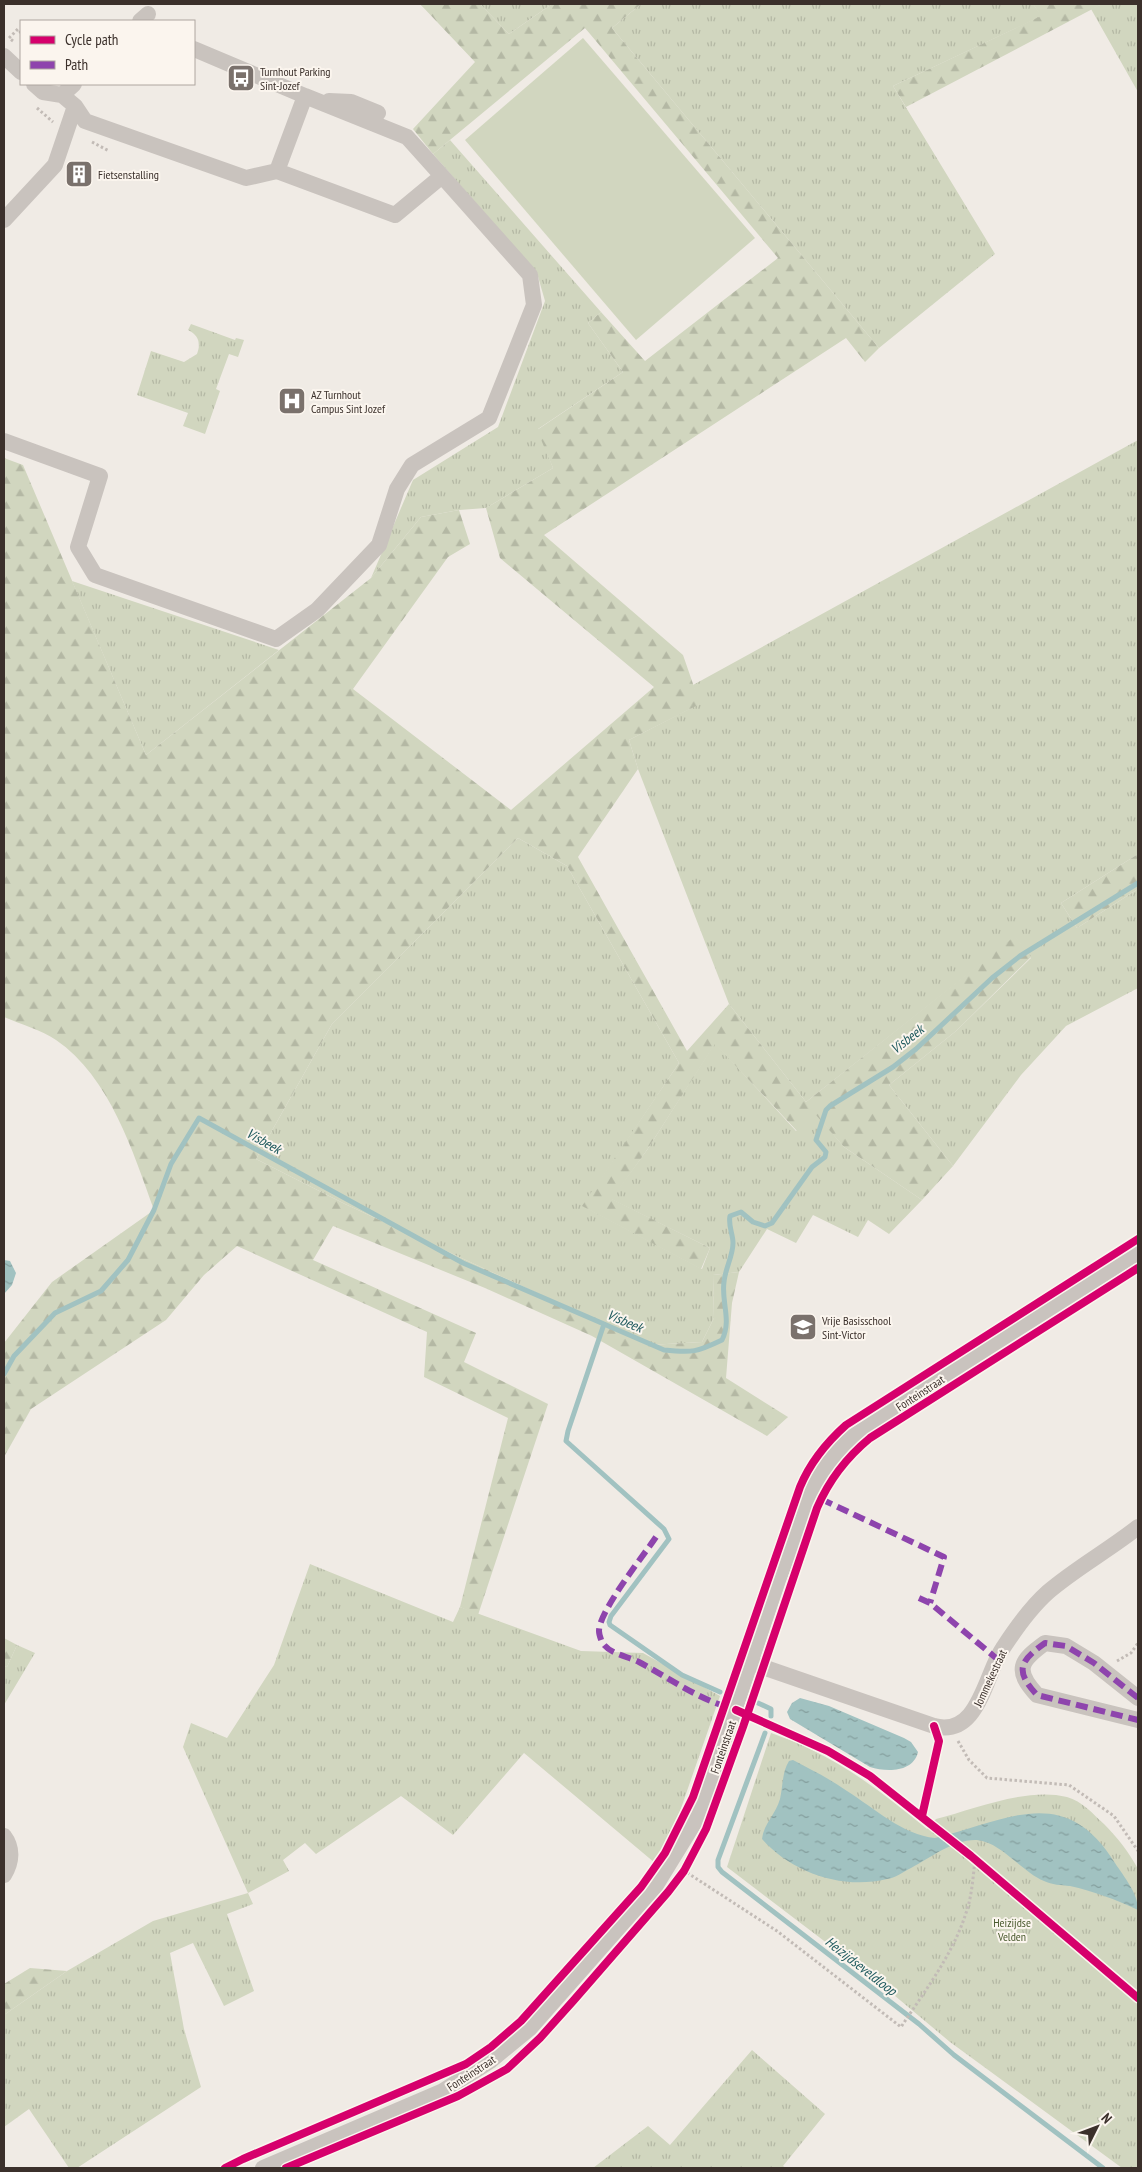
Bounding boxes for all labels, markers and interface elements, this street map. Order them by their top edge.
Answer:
legend [20,20,195,85]
text: Cycle path [65,30,118,49]
text: Path [65,55,88,74]
bus stop icon: Turnhout Parking Sint-Jozef [226,63,256,93]
place label: Turnhout Parking Sint-Jozef [260,64,331,93]
building icon: Fietsenstalling [64,159,94,189]
place label: Fietsenstalling [98,167,159,182]
hospital icon: AZ Turnhout Campus Sint Jozef [277,386,307,416]
place label: AZ Turnhout Campus Sint Jozef [311,387,386,416]
water label: Visbeek [887,1019,928,1058]
water label: Visbeek [243,1124,286,1159]
water label: Visbeek [604,1305,647,1337]
school or university icon: Vrije Basisschool Sint-Victor [788,1312,818,1342]
place label: Vrije Basisschool Sint-Victor [821,1313,891,1342]
street label: Fonteinstraat [893,1371,948,1414]
street label: Jommekestraat [970,1646,1010,1710]
street label: Fonteinstraat [707,1718,739,1775]
park label: Heizijdse Velden [993,1915,1031,1944]
water label: Heizijdseveldloop [822,1933,901,2000]
street label: Fonteinstraat [444,2051,499,2094]
north arrow [1072,2102,1122,2152]
text: N [1097,2109,1116,2127]

